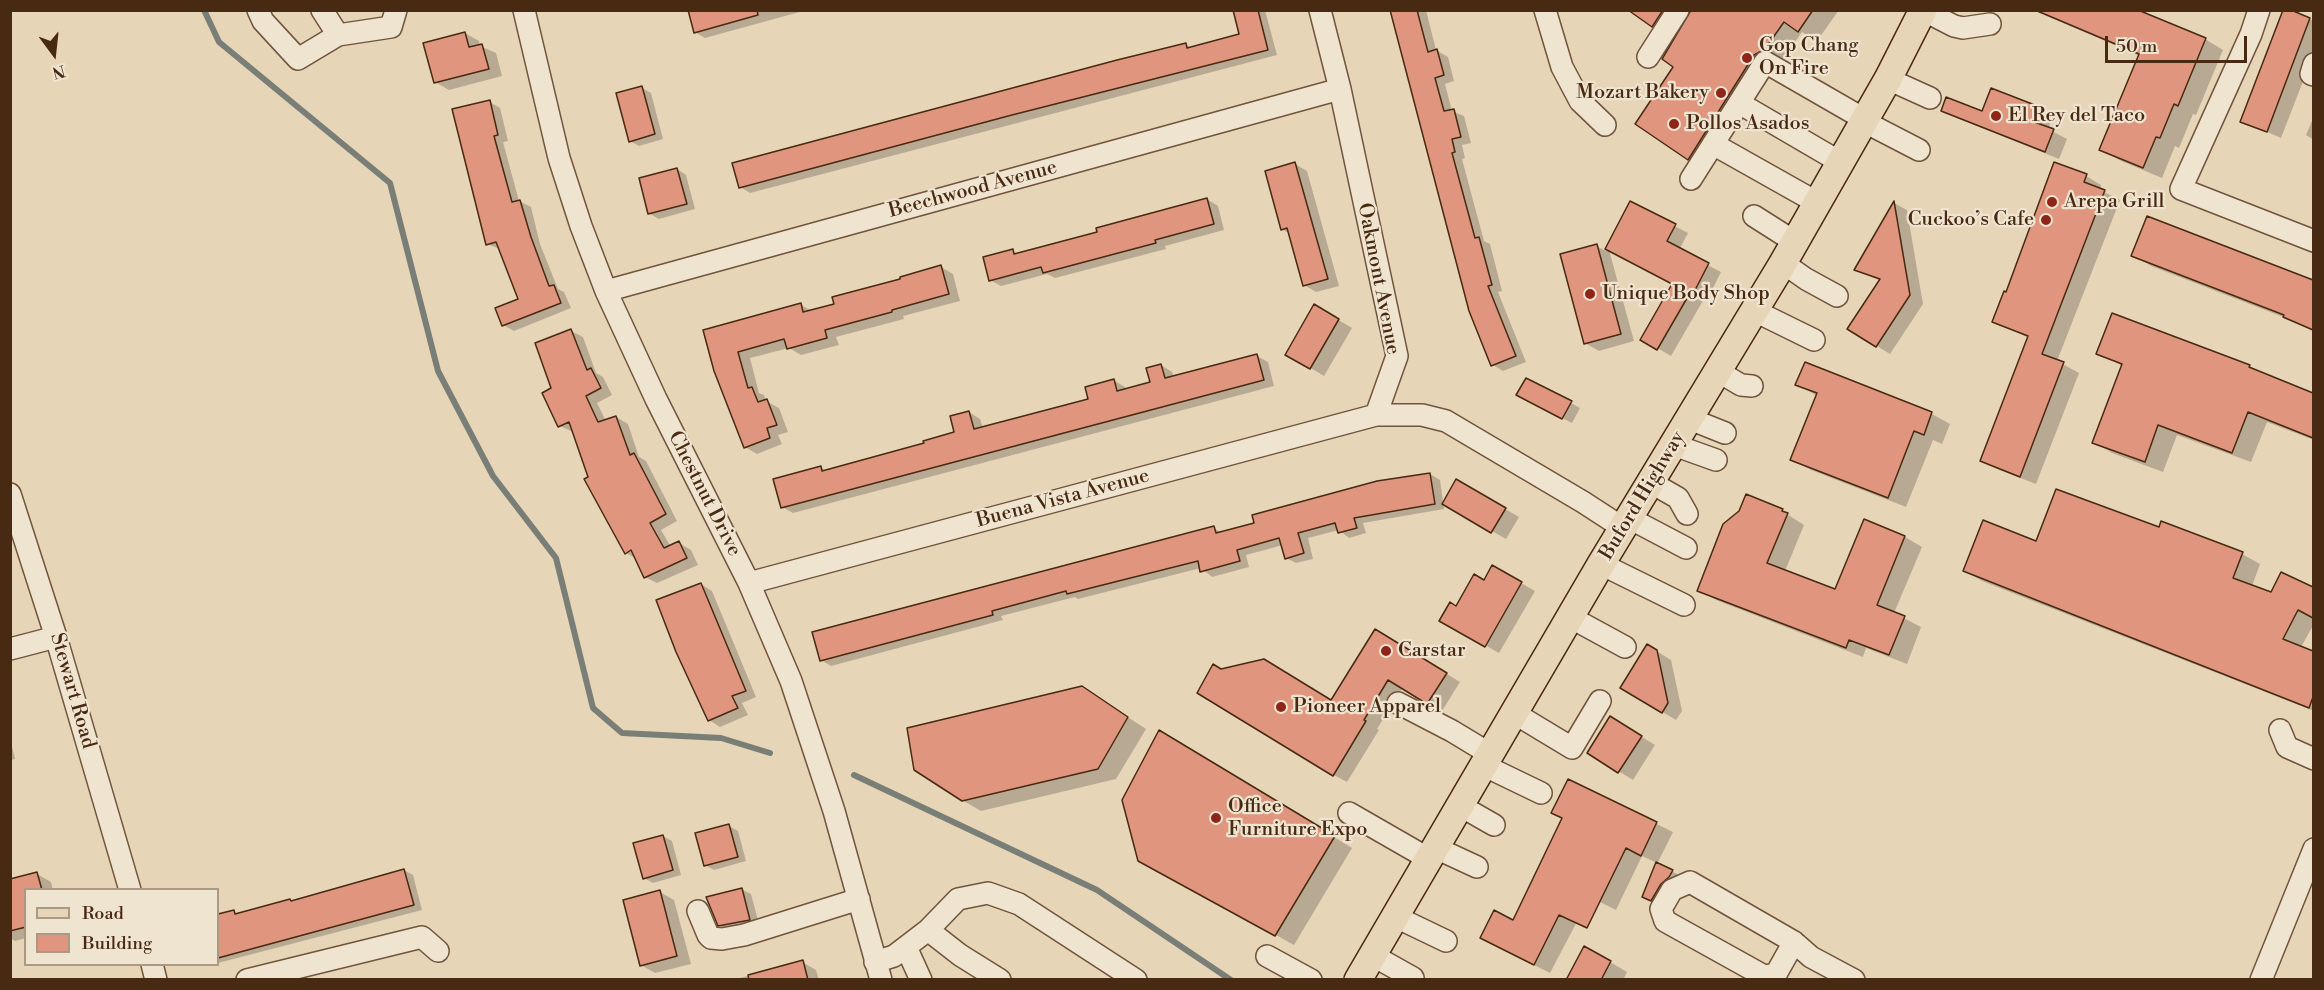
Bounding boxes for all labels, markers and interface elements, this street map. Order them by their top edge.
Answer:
north arrow [24,24,84,84]
scale bar [2108,24,2250,62]
place label: Gop Chang On Fire [1759,34,1859,81]
text: 50 m [2116,35,2157,58]
marker: Gop Chang On Fire [1740,51,1754,65]
text: N [50,60,67,83]
place label: Mozart Bakery [1576,81,1709,105]
marker: Mozart Bakery [1714,86,1728,100]
place label: El Rey del Taco [2008,104,2145,128]
marker: El Rey del Taco [1989,109,2003,123]
place label: Pollos Asados [1686,112,1809,136]
marker: Pollos Asados [1667,117,1681,131]
street label: Beechwood Avenue [886,156,1060,224]
place label: Arepa Grill [2064,190,2164,214]
marker: Arepa Grill [2045,195,2059,209]
street label: Oakmont Avenue [1352,201,1404,357]
place label: Cuckoo’s Cafe [1908,208,2034,232]
marker: Cuckoo’s Cafe [2039,213,2053,227]
place label: Unique Body Shop [1602,282,1770,306]
marker: Unique Body Shop [1583,287,1597,301]
street label: Chestnut Drive [662,427,746,561]
street label: Buford Highway [1595,427,1691,565]
street label: Buena Vista Avenue [974,464,1152,534]
street label: Stewart Road [44,630,100,752]
place label: Carstar [1398,639,1466,663]
marker: Carstar [1379,644,1393,658]
place label: Pioneer Apparel [1293,695,1441,719]
marker: Pioneer Apparel [1274,700,1288,714]
place label: Office Furniture Expo [1228,795,1368,842]
marker: Office Furniture Expo [1209,811,1223,825]
legend [24,888,219,966]
text: Road [82,902,124,925]
text: Building [82,932,152,955]

